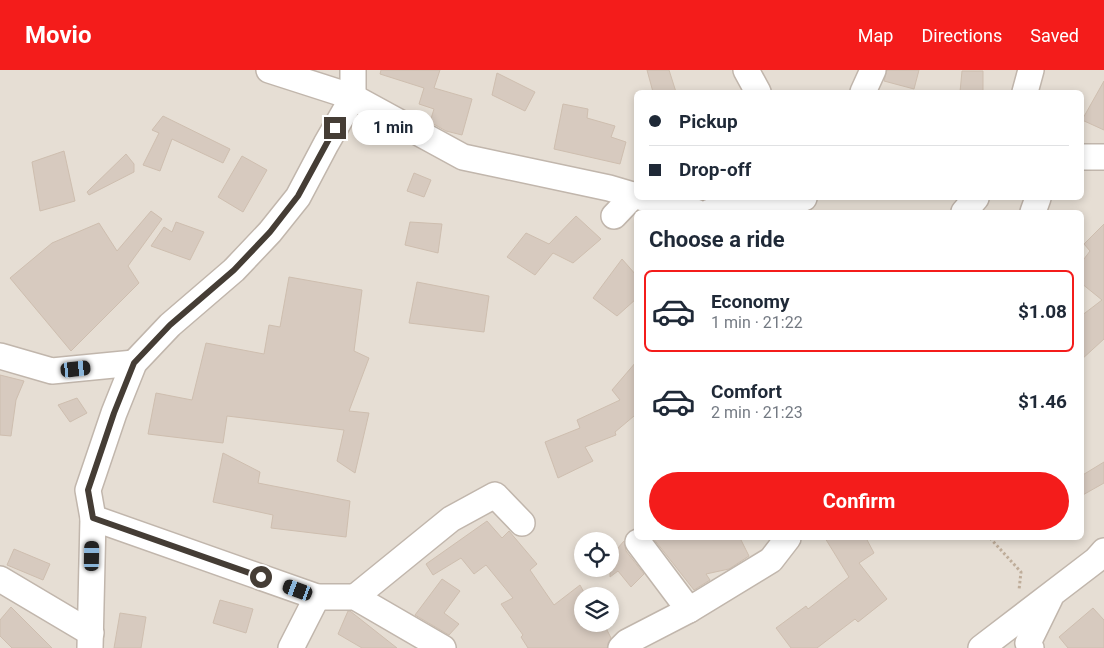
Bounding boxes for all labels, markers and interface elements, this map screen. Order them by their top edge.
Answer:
text: Movio [25,21,91,49]
text: Map [858,25,893,46]
text: Directions [921,25,1002,46]
text: Saved [1030,25,1079,46]
callout: 1 min [352,110,435,146]
text: Pickup [679,110,738,133]
route end [324,117,346,139]
text: 1 min [373,118,413,137]
text: Drop-off [679,158,751,181]
text: Choose a ride [649,227,785,252]
icon: car [651,289,696,334]
text: Economy [711,290,790,313]
text: $1.08 [1018,300,1067,323]
text: 1 min · 21:22 [711,313,803,332]
car [60,360,91,378]
icon: car [651,379,696,424]
text: Comfort [711,380,782,403]
text: $1.46 [1018,390,1067,413]
text: 2 min · 21:23 [711,403,803,422]
button: Confirm [649,472,1069,530]
map controls [574,532,619,632]
button: locate [574,532,619,577]
car [84,541,99,571]
route start [250,566,272,588]
car [281,578,314,602]
button: layers [574,587,619,632]

